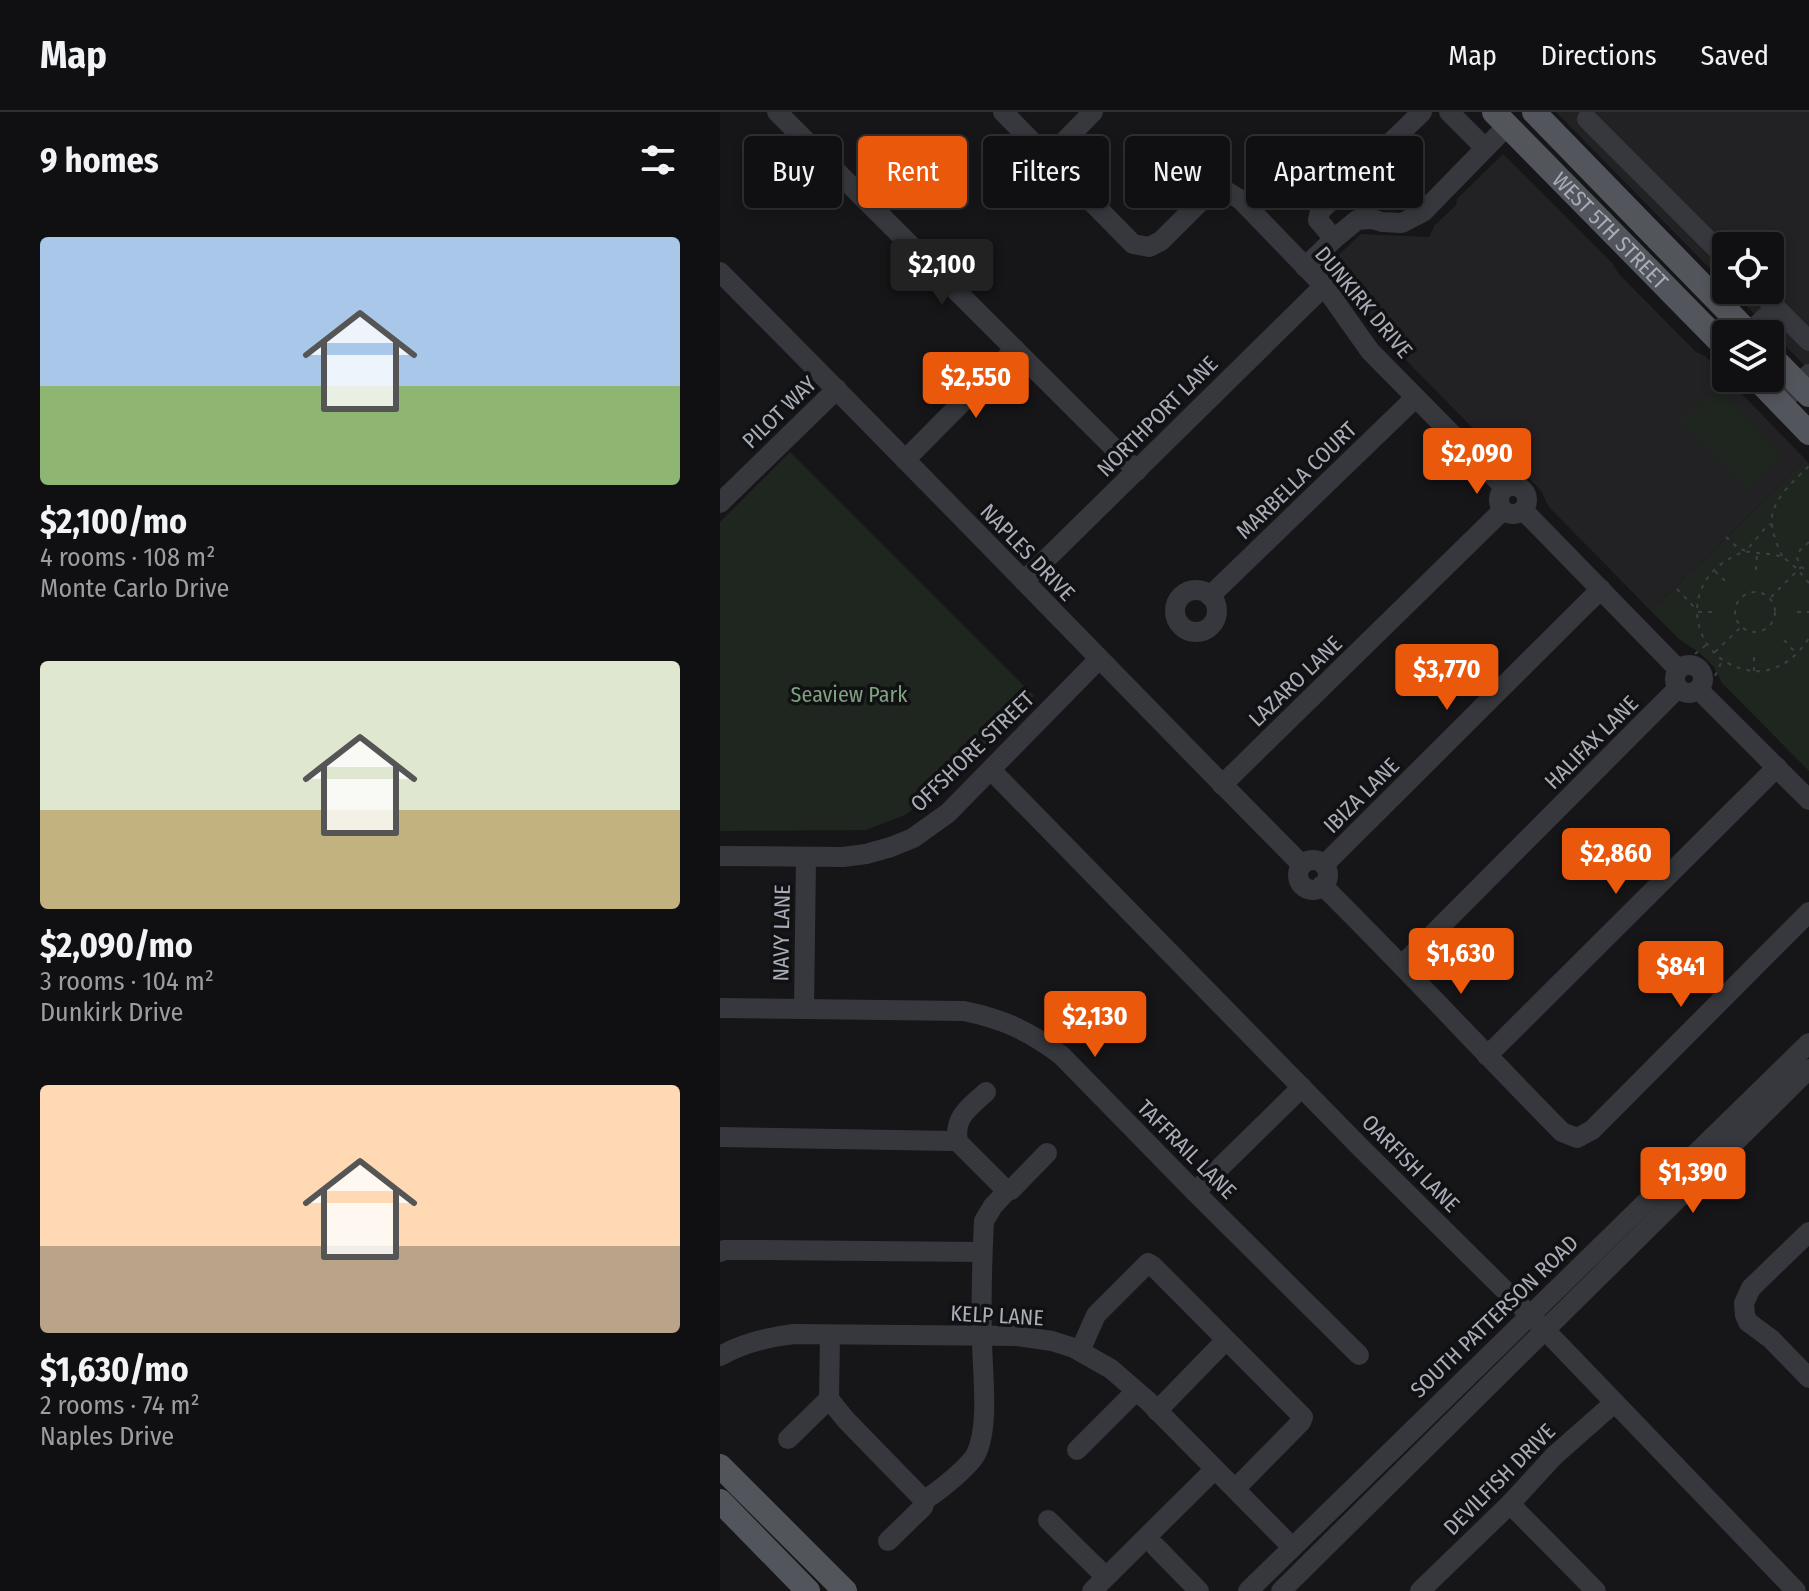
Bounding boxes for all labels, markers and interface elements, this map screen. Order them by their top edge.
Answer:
text: Map [40,32,107,78]
text: Map [1448,39,1497,72]
text: Directions [1541,39,1657,72]
text: Saved [1701,39,1769,72]
chip: Buy [744,136,842,208]
chip: Rent [858,136,967,208]
chip: Filters [983,136,1109,208]
chip: New [1125,136,1230,208]
chip: Apartment [1246,136,1423,208]
icon: filters [636,138,680,182]
text: 9 homes [40,140,159,181]
street label: WEST 5TH STREET [1546,166,1674,296]
map controls [1712,232,1784,392]
button: locate [1712,232,1784,304]
pin: $2,100 [877,239,1007,307]
street label: DUNKIRK DRIVE [1309,241,1418,364]
text: $2,100 [908,249,976,280]
icon: home [288,289,432,433]
button: layers [1712,320,1784,392]
street label: NORTHPORT LANE [1091,350,1223,482]
pin: $2,550 [911,352,1041,420]
text: $2,550 [941,362,1011,393]
street label: PILOT WAY [737,371,822,454]
street label: MARBELLA COURT [1230,416,1363,545]
pin: $2,090 [1412,428,1542,496]
text: $2,090 [1441,438,1513,469]
street label: NAPLES DRIVE [975,498,1081,606]
text: $2,100/mo [40,501,187,542]
text: 4 rooms · 108 m² [40,542,215,573]
text: Monte Carlo Drive [40,573,229,604]
street label: LAZARO LANE [1243,630,1348,732]
pin: $3,770 [1382,644,1512,712]
text: $3,770 [1413,654,1481,685]
park label: Seaview Park [791,681,908,708]
street label: OFFSHORE STREET [905,685,1040,817]
street label: HALIFAX LANE [1539,690,1644,795]
icon: home [288,713,432,857]
street label: IBIZA LANE [1318,752,1405,839]
pin: $2,860 [1551,828,1681,896]
text: $2,860 [1580,838,1652,869]
street label: NAVY LANE [767,884,796,982]
text: $2,090/mo [40,925,193,966]
pin: $1,630 [1396,928,1526,996]
text: $1,630 [1427,938,1495,969]
pin: $841 [1634,941,1728,1009]
text: $841 [1656,951,1706,982]
text: 3 rooms · 104 m² [40,966,214,997]
pin: $2,130 [1030,991,1160,1059]
text: Dunkirk Drive [40,997,183,1028]
text: $2,130 [1062,1001,1128,1032]
street label: TAFFRAIL LANE [1131,1094,1242,1205]
street label: OARFISH LANE [1356,1109,1465,1218]
icon: home [288,1137,432,1281]
pin: $1,390 [1628,1147,1758,1215]
text: $1,390 [1658,1157,1728,1188]
street label: SOUTH PATTERSON ROAD [1405,1229,1584,1403]
street label: KELP LANE [950,1300,1044,1331]
text: $1,630/mo [40,1349,189,1390]
text: 2 rooms · 74 m² [40,1390,200,1421]
street label: DEVILFISH DRIVE [1438,1418,1561,1541]
text: Naples Drive [40,1421,174,1452]

